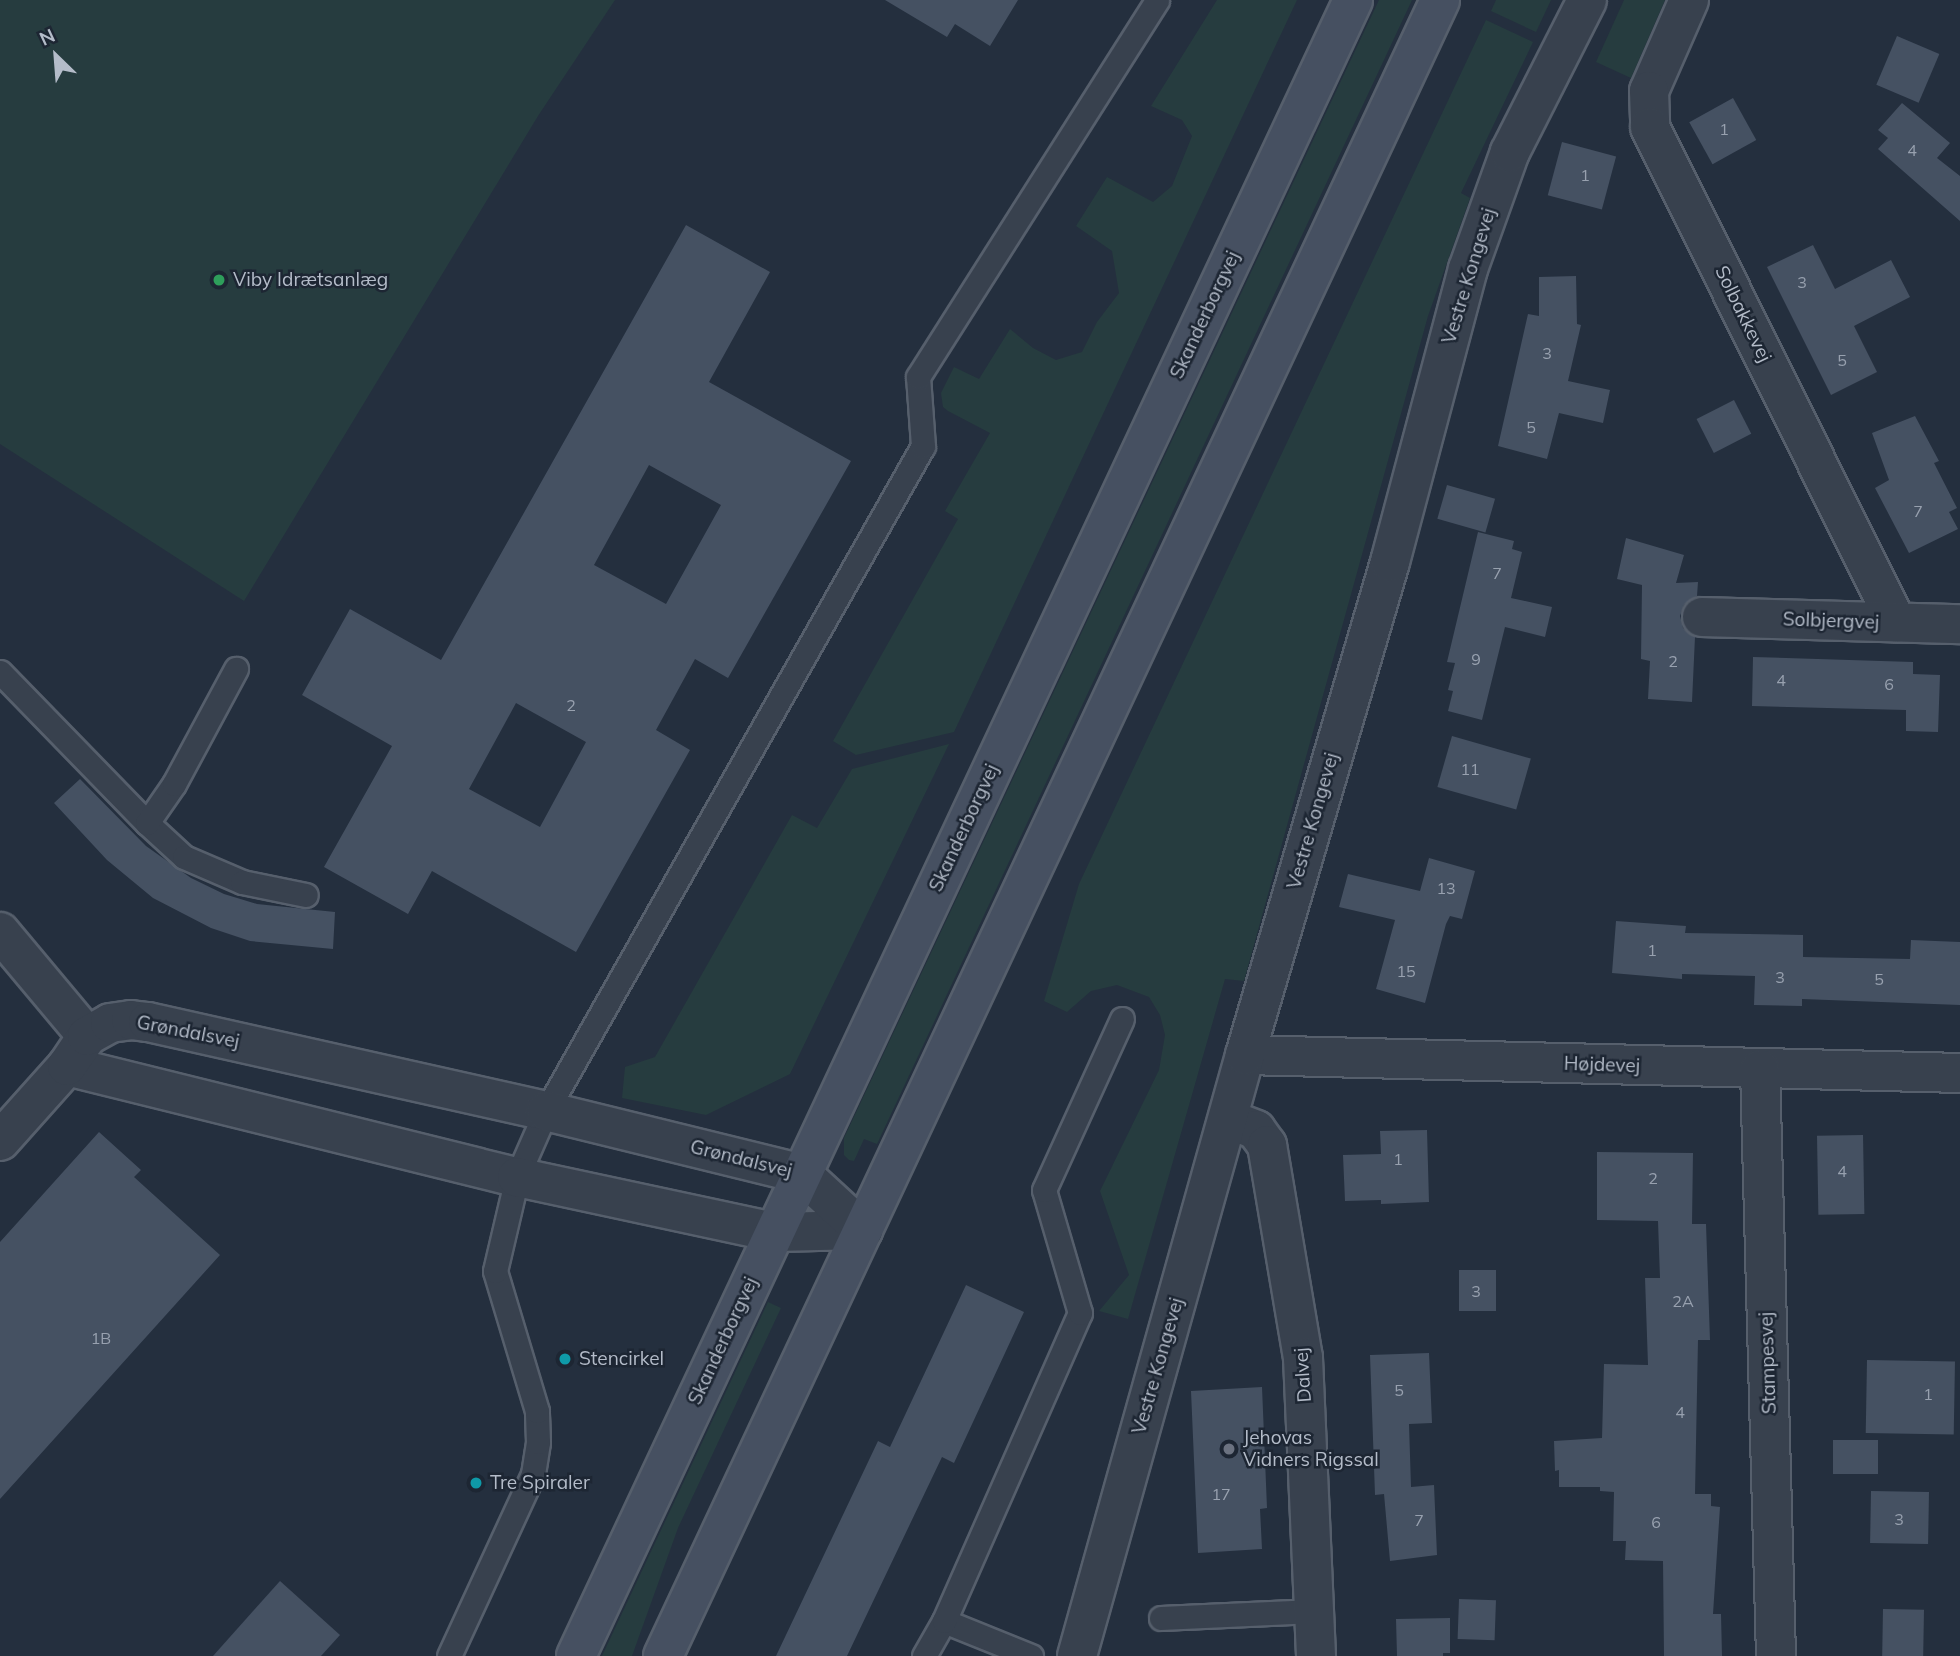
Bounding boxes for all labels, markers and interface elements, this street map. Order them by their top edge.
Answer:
north arrow [21,21,91,91]
text: N [36,23,59,51]
house number: 1 [1719,119,1729,139]
house number: 4 [1907,140,1917,160]
house number: 1 [1580,165,1590,185]
street label: Vestre Kongevej [1438,205,1500,347]
street label: Skanderborgvej [1166,248,1244,382]
street label: Solbakkevej [1710,262,1776,366]
place label: Viby Idrætsanlæg [233,269,388,291]
marker: Viby Idrætsanlæg [211,272,227,288]
house number: 3 [1797,272,1807,292]
house number: 3 [1542,343,1552,363]
house number: 5 [1837,350,1847,370]
house number: 5 [1526,417,1536,437]
house number: 7 [1913,501,1923,521]
house number: 7 [1492,563,1502,583]
street label: Solbjergvej [1782,608,1880,634]
house number: 9 [1471,649,1481,669]
house number: 2 [1668,651,1678,671]
house number: 4 [1776,670,1786,690]
house number: 6 [1884,674,1894,694]
house number: 2 [566,695,576,715]
street label: Vestre Kongevej [1283,750,1343,892]
house number: 11 [1460,759,1480,779]
street label: Skanderborgvej [925,761,1003,895]
house number: 13 [1436,878,1456,898]
house number: 1 [1647,940,1657,960]
house number: 15 [1396,961,1416,981]
house number: 3 [1775,967,1785,987]
house number: 5 [1874,969,1884,989]
street label: Grøndalsvej [135,1011,241,1053]
street label: Højdevej [1563,1052,1641,1078]
street label: Grøndalsvej [688,1135,794,1183]
house number: 1 [1393,1149,1403,1169]
house number: 4 [1837,1161,1847,1181]
house number: 2 [1648,1168,1658,1188]
street label: Skanderborgvej [684,1274,762,1408]
house number: 3 [1471,1281,1481,1301]
house number: 2A [1672,1291,1694,1311]
street label: Vestre Kongevej [1128,1295,1188,1437]
street label: Stampesvej [1755,1311,1781,1415]
house number: 1B [91,1328,111,1348]
street label: Dalvej [1290,1347,1316,1403]
place label: Stencirkel [579,1348,664,1370]
marker: Stencirkel [557,1351,573,1367]
house number: 5 [1394,1380,1404,1400]
house number: 1 [1923,1384,1933,1404]
house number: 4 [1675,1402,1685,1422]
place label: Jehovas Vidners Rigssal [1243,1427,1379,1471]
marker: Jehovas Vidners Rigssal [1221,1441,1237,1457]
place label: Tre Spiraler [490,1472,590,1494]
marker: Tre Spiraler [468,1475,484,1491]
house number: 17 [1211,1484,1231,1504]
house number: 3 [1894,1509,1904,1529]
house number: 7 [1414,1510,1424,1530]
house number: 6 [1651,1512,1661,1532]

